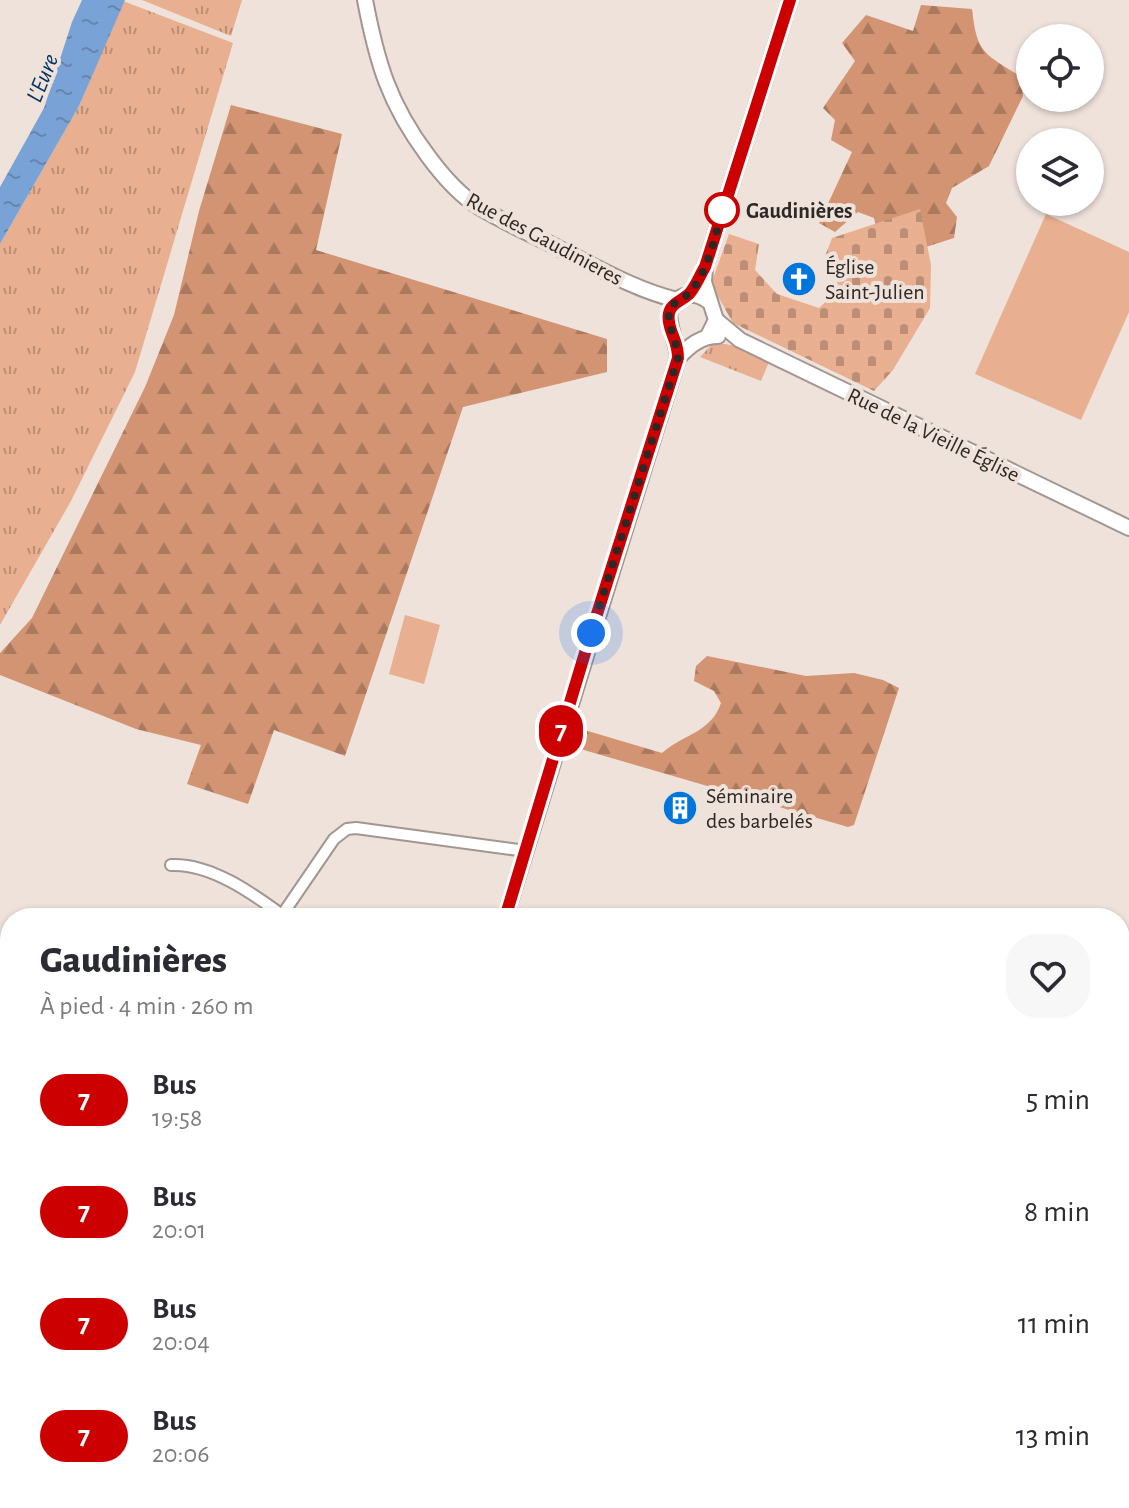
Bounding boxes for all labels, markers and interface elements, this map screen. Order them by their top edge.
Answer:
map controls [1016,24,1104,216]
button: locate [1016,24,1104,112]
water label: L'Eure [22,51,63,106]
button: layers [1016,128,1104,216]
street label: Rue des Gaudinieres [463,188,626,289]
marker: Gaudinières [705,193,739,227]
place label: Gaudinières [746,200,853,222]
place label: Église Saint-Julien [825,255,925,303]
church icon: Église Saint-Julien [780,260,818,298]
street label: Rue de la Vieille Église [844,383,1024,486]
your location [571,613,611,653]
line badge: 7 [535,705,587,757]
text: 7 [555,717,567,745]
place label: Séminaire des barbelés [706,785,813,832]
building icon: Séminaire des barbelés [661,789,699,827]
button: heart [1006,934,1090,1018]
text: Gaudinières [40,942,227,980]
text: À pied · 4 min · 260 m [40,993,254,1019]
text: Bus [152,1070,197,1100]
text: 5 min [1026,1085,1090,1115]
text: 7 [78,1086,90,1114]
text: 19:58 [152,1105,202,1131]
text: Bus [152,1182,197,1212]
text: 8 min [1024,1197,1090,1227]
text: 7 [78,1198,90,1226]
text: 20:01 [152,1217,206,1243]
text: Bus [152,1294,197,1324]
text: 11 min [1018,1309,1090,1339]
text: 7 [78,1310,90,1338]
text: 20:04 [152,1329,210,1355]
text: Bus [152,1406,197,1436]
text: 13 min [1016,1421,1090,1451]
text: 7 [78,1422,90,1450]
text: 20:06 [152,1441,209,1467]

